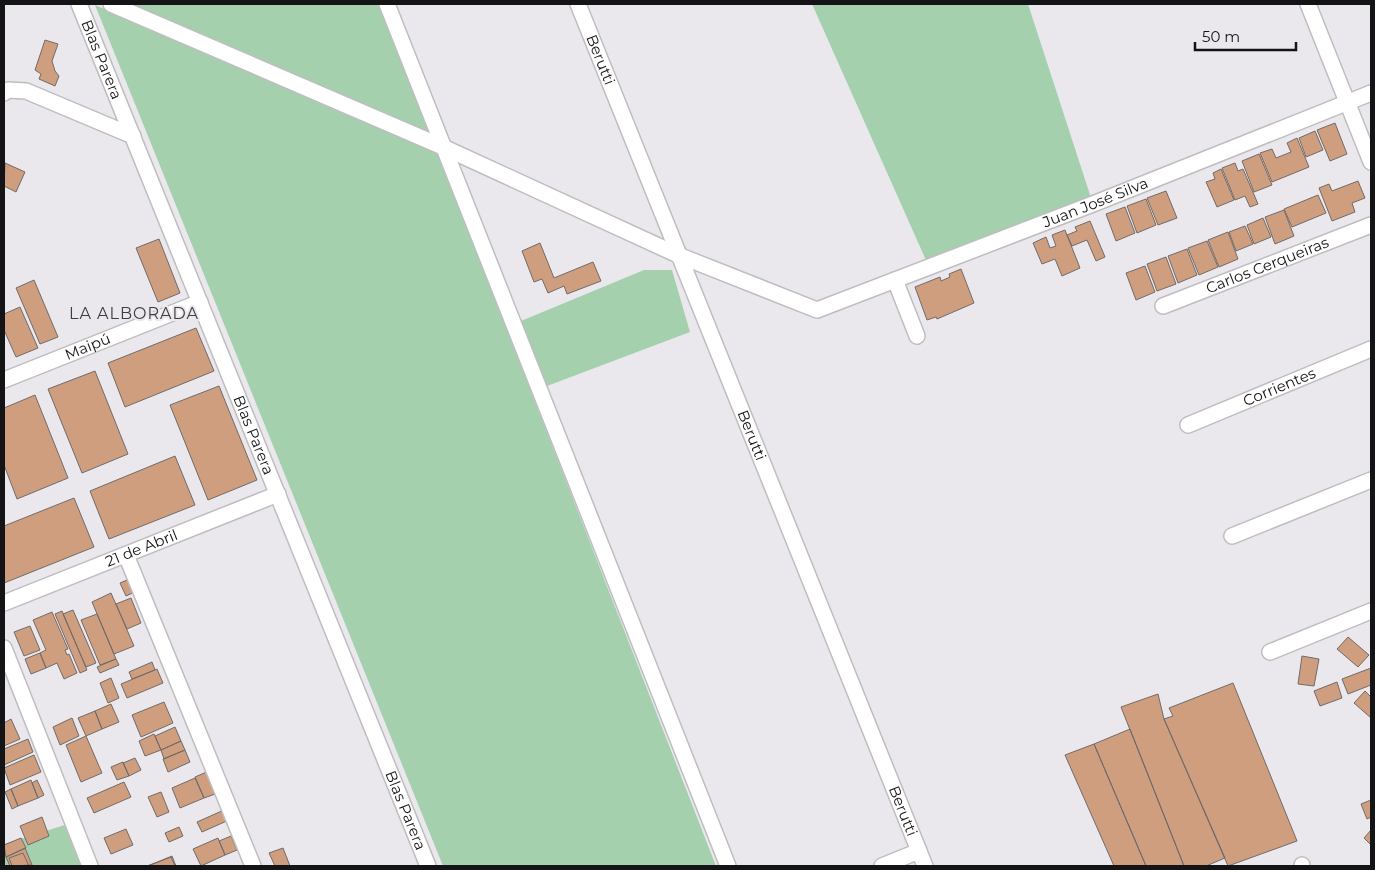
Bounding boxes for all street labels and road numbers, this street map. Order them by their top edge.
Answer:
street label: Blas Parera [77,17,127,102]
street label: Berutti [582,32,619,87]
street label: Juan José Silva [1039,173,1151,232]
street label: Carlos Cerqueiras [1203,232,1331,297]
street label: Maipú [62,329,113,364]
street label: Corrientes [1240,363,1318,410]
street label: Blas Parera [229,392,279,477]
street label: Berutti [733,407,771,463]
street label: 21 de Abril [103,525,180,571]
street label: Blas Parera [381,768,431,853]
street label: Berutti [885,783,922,839]

